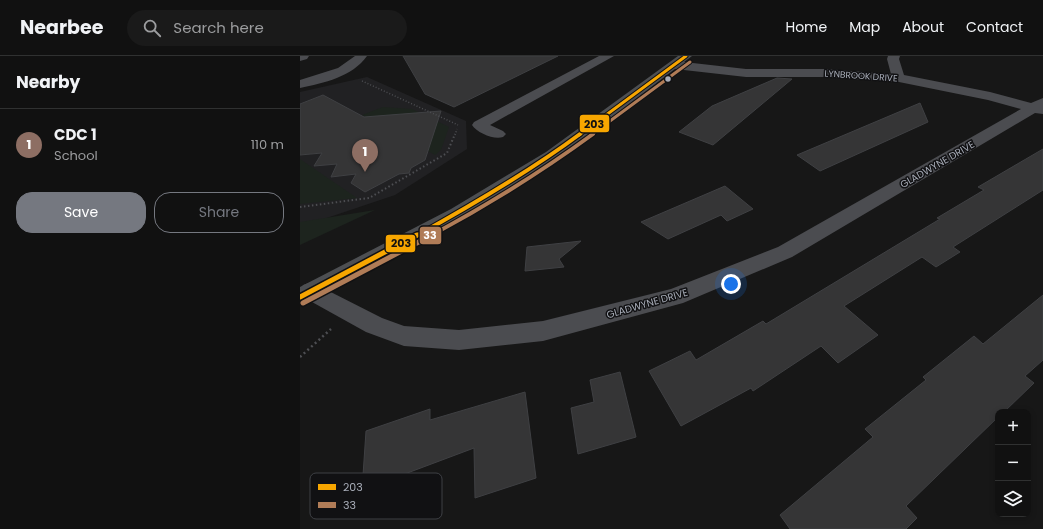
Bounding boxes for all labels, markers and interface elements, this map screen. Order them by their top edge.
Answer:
search box [127,10,407,46]
text: Nearbee [20,14,103,41]
icon: search [141,17,163,39]
text: Search here [173,17,264,38]
text: Home [785,17,827,37]
text: Map [849,17,880,37]
text: About [902,17,944,37]
text: Contact [966,17,1023,37]
street label: LYNBROOK DRIVE [824,67,898,85]
text: Nearby [16,70,80,94]
unlabelled marker [663,74,673,84]
line badge: 203 [579,114,610,133]
text: 203 [584,116,604,132]
text: CDC 1 [54,124,97,145]
text: 1 [27,135,31,154]
text: 110 m [251,135,284,154]
street label: GLADWYNE DRIVE [897,137,977,192]
pin: 1 [352,139,378,172]
text: School [54,146,98,165]
button: Save [16,192,146,233]
button: Share [154,192,284,233]
line badge: 33 [419,226,442,245]
text: 33 [423,227,437,243]
line badge: 203 [385,234,416,253]
text: 203 [391,235,411,251]
your location [721,274,741,294]
street label: GLADWYNE DRIVE [605,285,690,322]
map controls [995,409,1031,517]
button: + [995,409,1031,445]
button: − [995,445,1031,481]
legend [310,473,442,519]
text: 203 [343,479,363,495]
button: layers [995,481,1031,517]
text: 33 [343,497,356,513]

